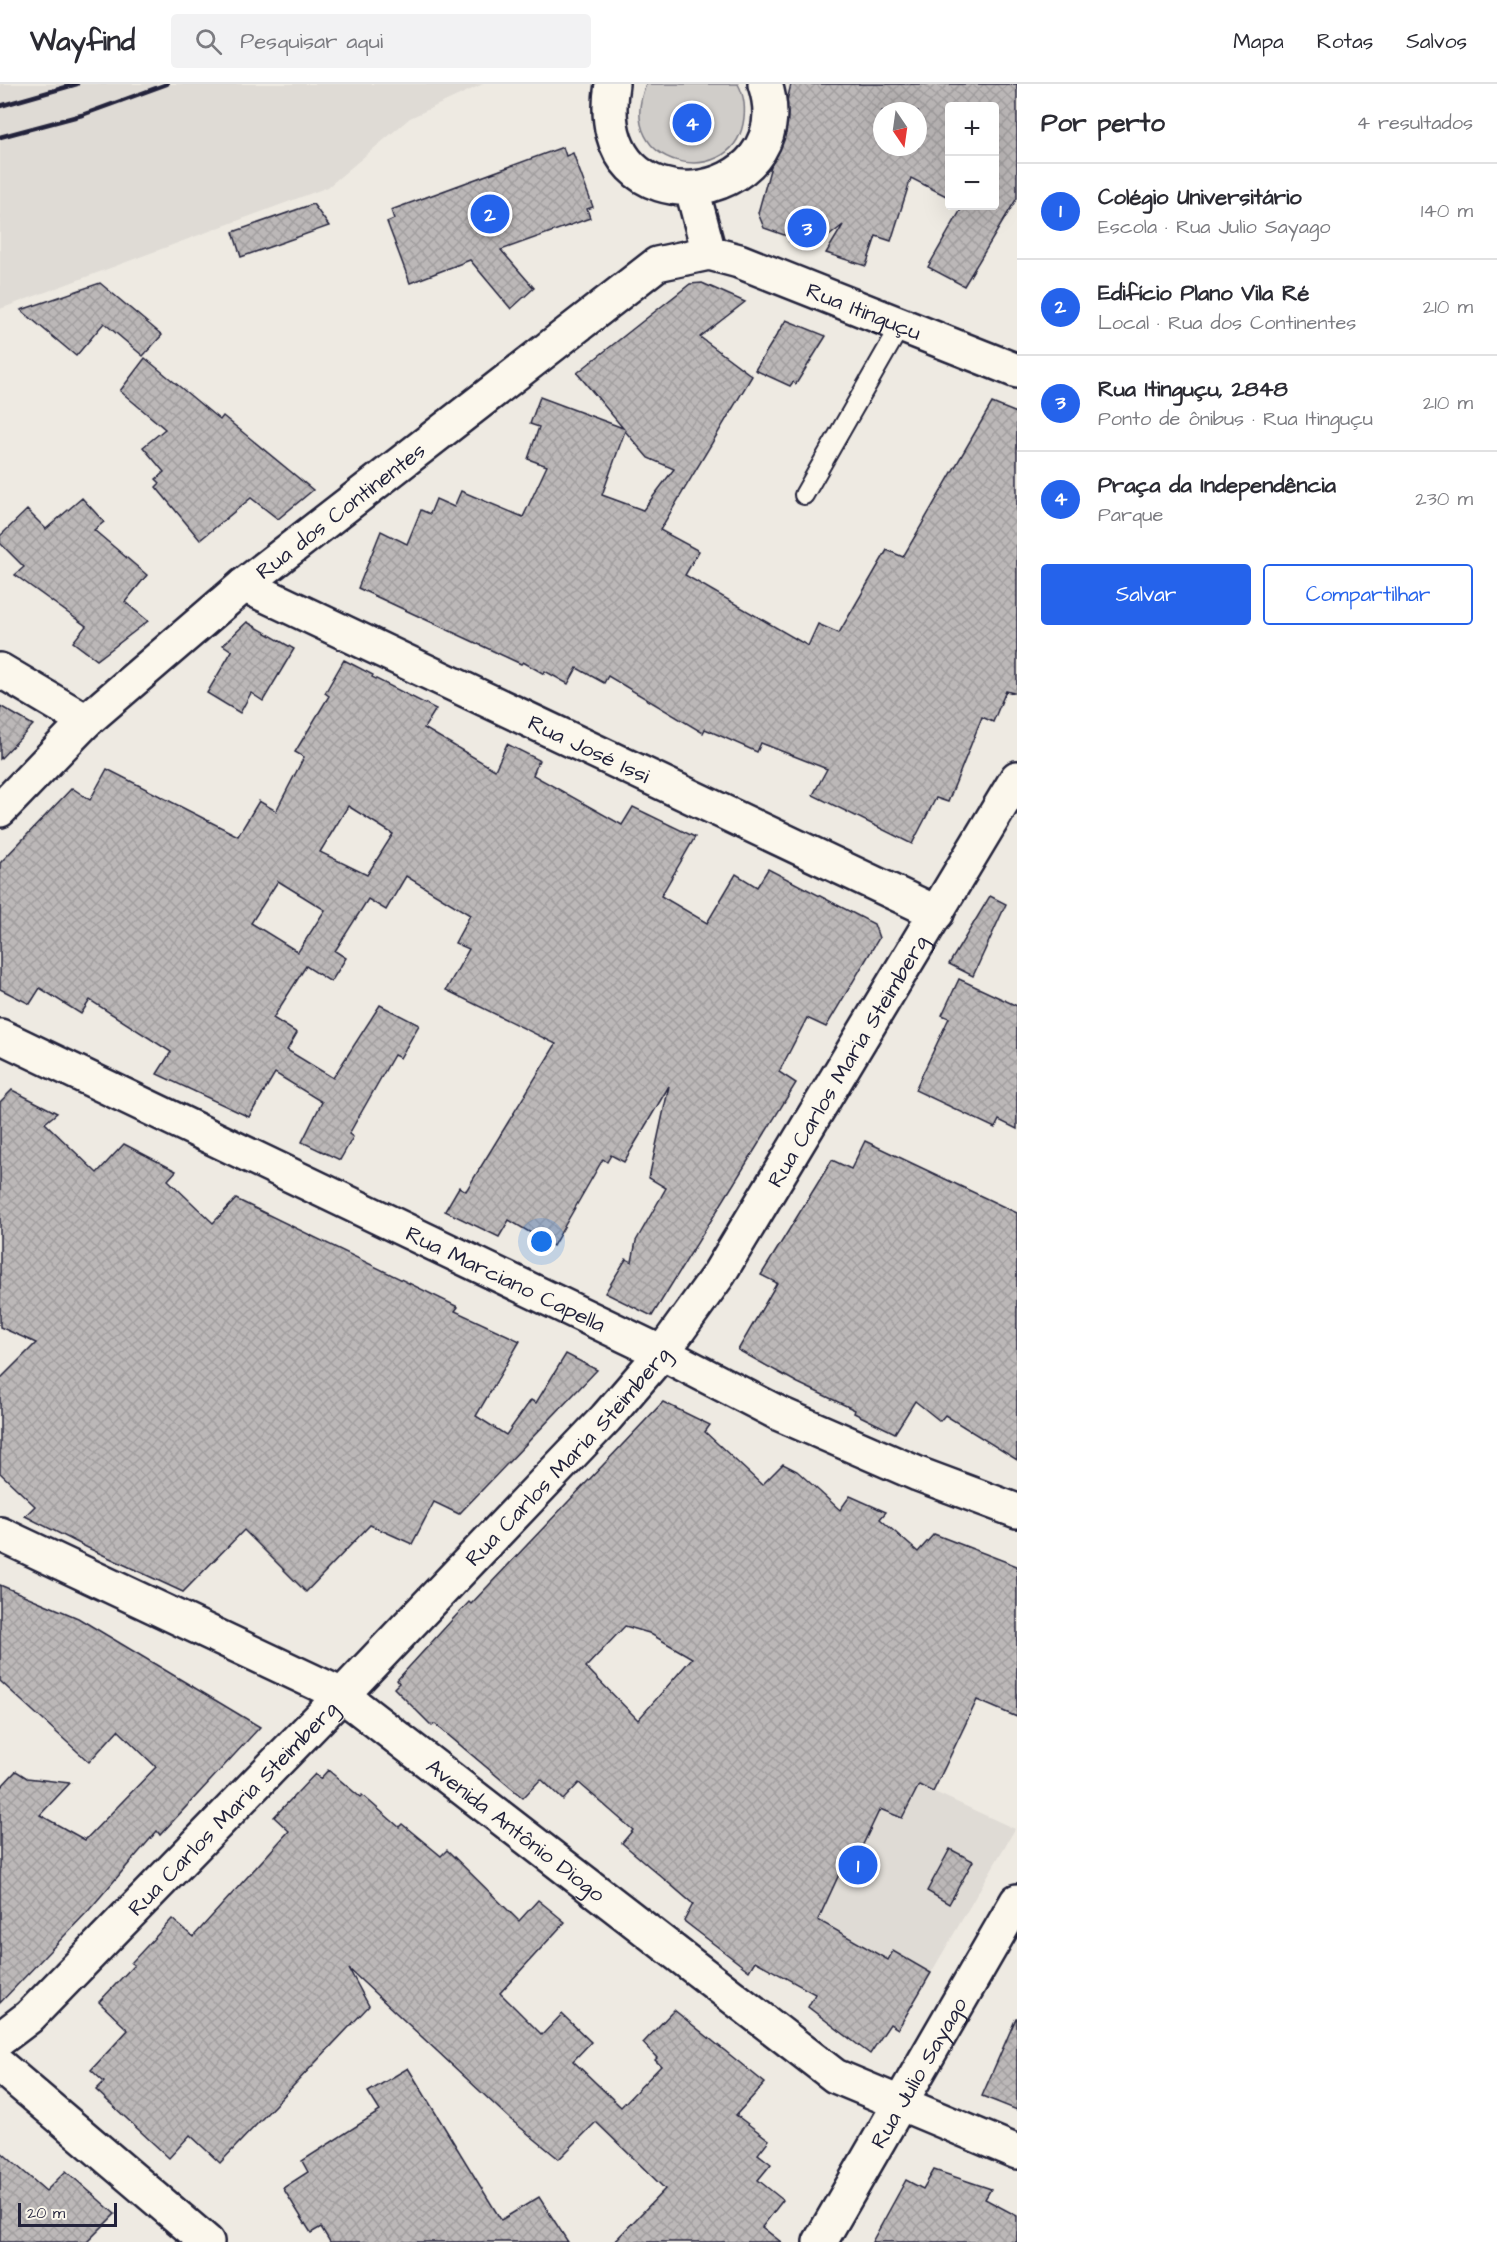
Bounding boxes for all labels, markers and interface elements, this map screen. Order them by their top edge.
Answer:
search box [171,14,591,68]
text: Wayfind [30,22,135,61]
icon: search [192,25,225,58]
text: Pesquisar aqui [240,26,383,57]
text: Mapa [1233,27,1284,56]
text: Rotas [1317,27,1373,56]
text: Salvos [1406,27,1467,56]
pin: 4 [672,100,712,146]
north arrow [873,102,927,156]
map controls [945,102,999,210]
button: + [945,102,999,156]
text: Por perto [1041,105,1165,141]
text: 4 resultados [1356,109,1473,137]
button: − [945,156,999,210]
text: Colégio Universitário [1098,182,1302,213]
pin: 2 [470,192,510,236]
text: 1 [1059,197,1062,225]
text: 140 m [1421,197,1473,225]
pin: 3 [788,206,826,250]
text: Escola · Rua Julio Sayago [1098,213,1330,241]
street label: Rua Itinguçu [802,275,926,349]
text: Edifício Plano Vila Ré [1098,278,1310,309]
text: 2 [1055,293,1066,321]
text: 210 m [1423,293,1473,321]
text: Local · Rua dos Continentes [1098,309,1356,337]
text: Rua Itinguçu, 2848 [1098,374,1288,405]
text: 3 [1055,389,1066,417]
text: 210 m [1423,389,1473,417]
text: Ponto de ônibus · Rua Itinguçu [1098,405,1373,433]
street label: Rua dos Continentes [250,436,432,587]
text: Praça da Independência [1098,470,1336,501]
text: 4 [1054,485,1067,513]
text: 230 m [1415,485,1473,513]
text: Parque [1098,501,1163,529]
button: Salvar [1041,564,1251,625]
button: Compartilhar [1263,564,1473,625]
street label: Rua José Issi [523,708,655,792]
street label: Rua Carlos Maria Steimberg [761,930,937,1194]
street label: Rua Marciano Capella [400,1219,610,1341]
your location [527,1227,556,1256]
street label: Rua Carlos Maria Steimberg [459,1340,679,1574]
street label: Rua Carlos Maria Steimberg [121,1694,346,1924]
street label: Avenida Antônio Diogo [419,1752,612,1910]
pin: 1 [838,1842,878,1888]
street label: Rua Julio Sayago [863,1991,976,2154]
scale bar [18,2200,117,2228]
text: 20 m [27,2202,65,2224]

